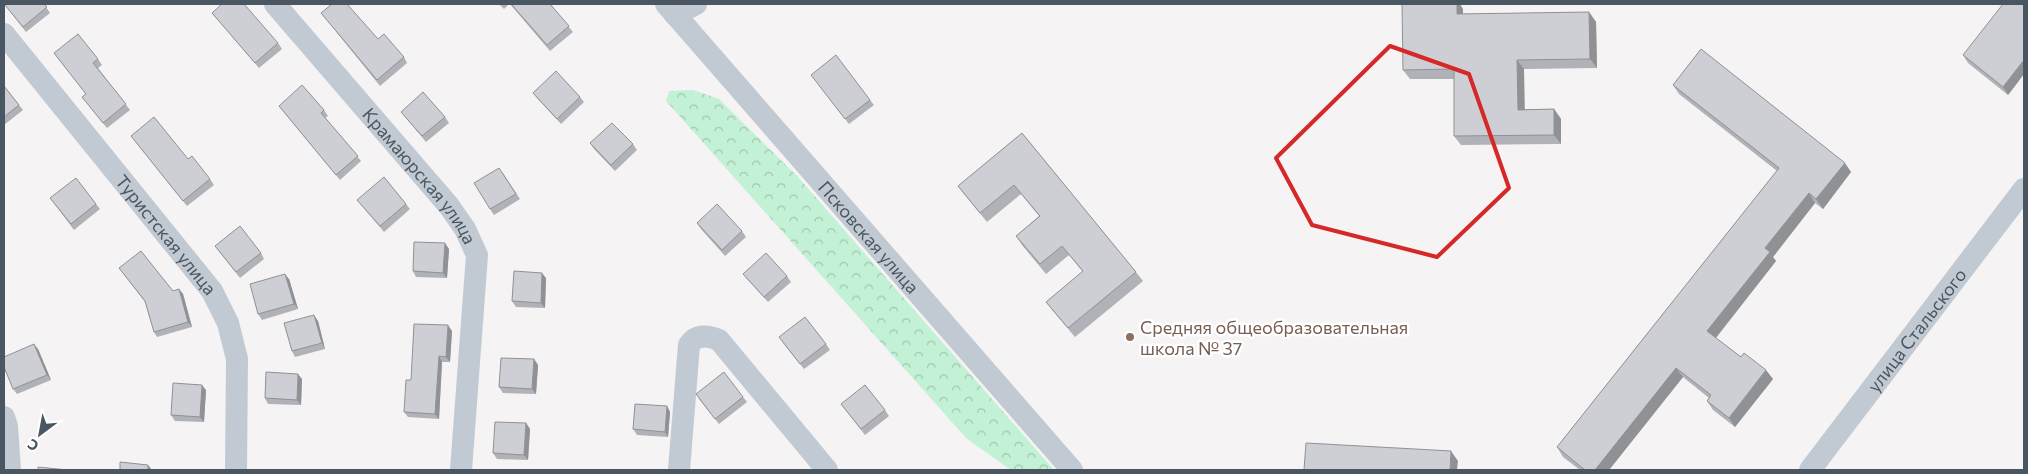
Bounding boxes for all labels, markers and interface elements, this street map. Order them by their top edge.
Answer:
street label: Крамаюрская улица [358,103,481,247]
street label: Туристская улица [111,170,221,299]
street label: Псковская улица [814,176,924,298]
street label: улица Стальского [1863,264,1971,396]
place label: Средняя общеобразовательная школа № 37 [1140,316,1408,359]
marker: Средняя общеобразовательная школа № 37 [1124,331,1136,343]
north arrow [15,409,65,459]
text: С [24,436,41,455]

